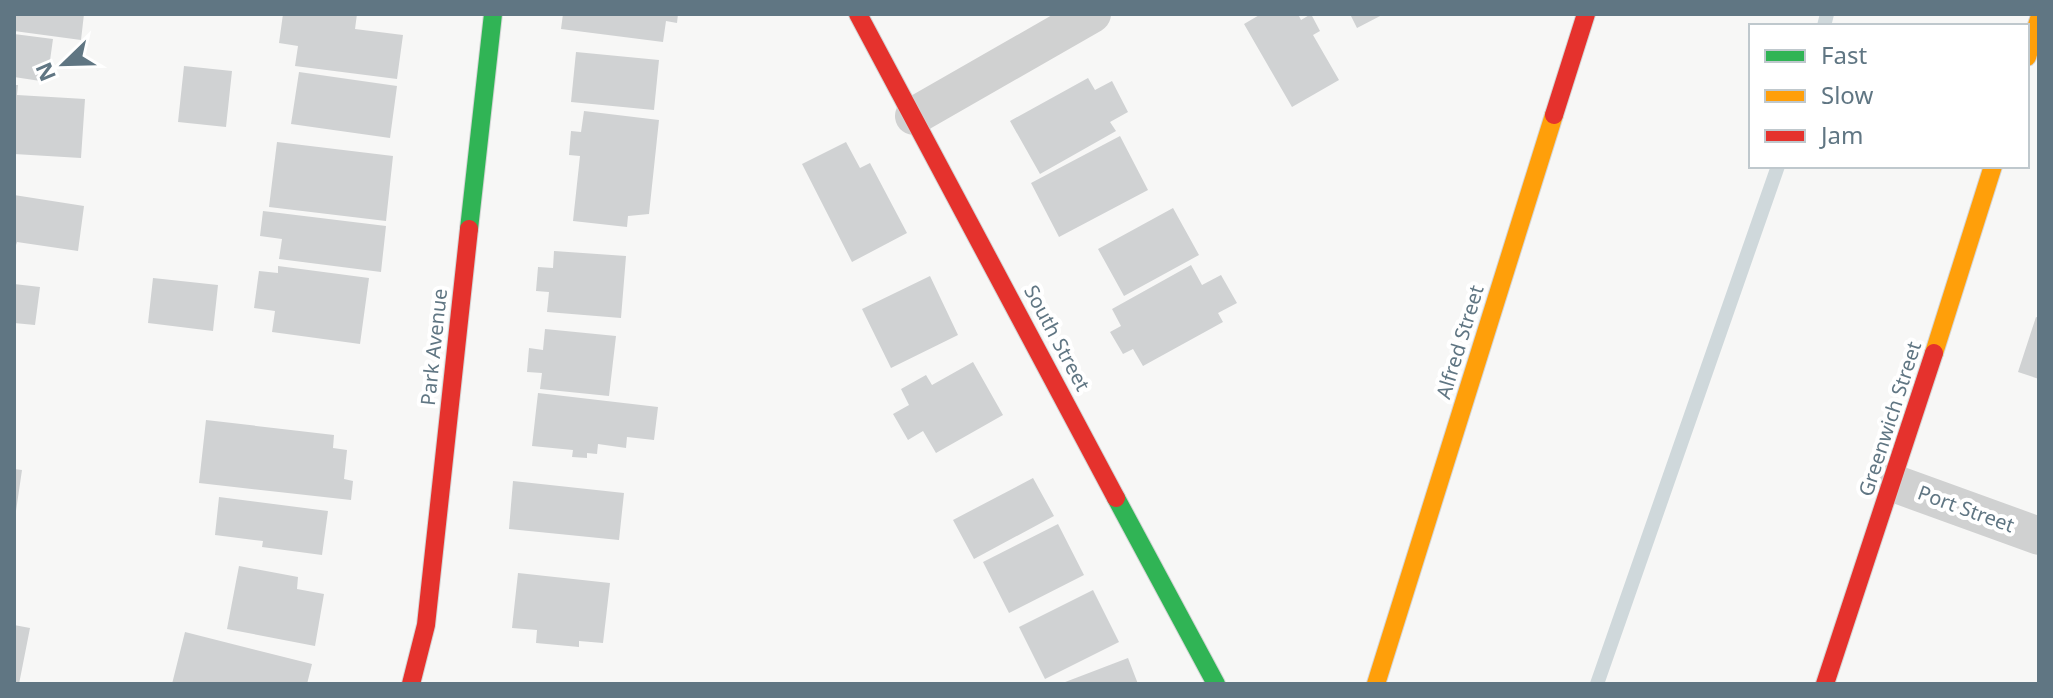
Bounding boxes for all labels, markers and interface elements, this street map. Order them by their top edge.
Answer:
north arrow [24,24,104,104]
legend [1749,24,2029,168]
text: Fast [1821,38,1867,71]
text: N [27,58,62,86]
text: Slow [1821,78,1873,111]
text: Jam [1819,118,1863,151]
street label: South Street [1018,280,1097,395]
street label: Alfred Street [1429,282,1490,402]
street label: Park Avenue [414,287,453,407]
street label: Greenwich Street [1852,338,1927,500]
street label: Port Street [1914,479,2018,538]

